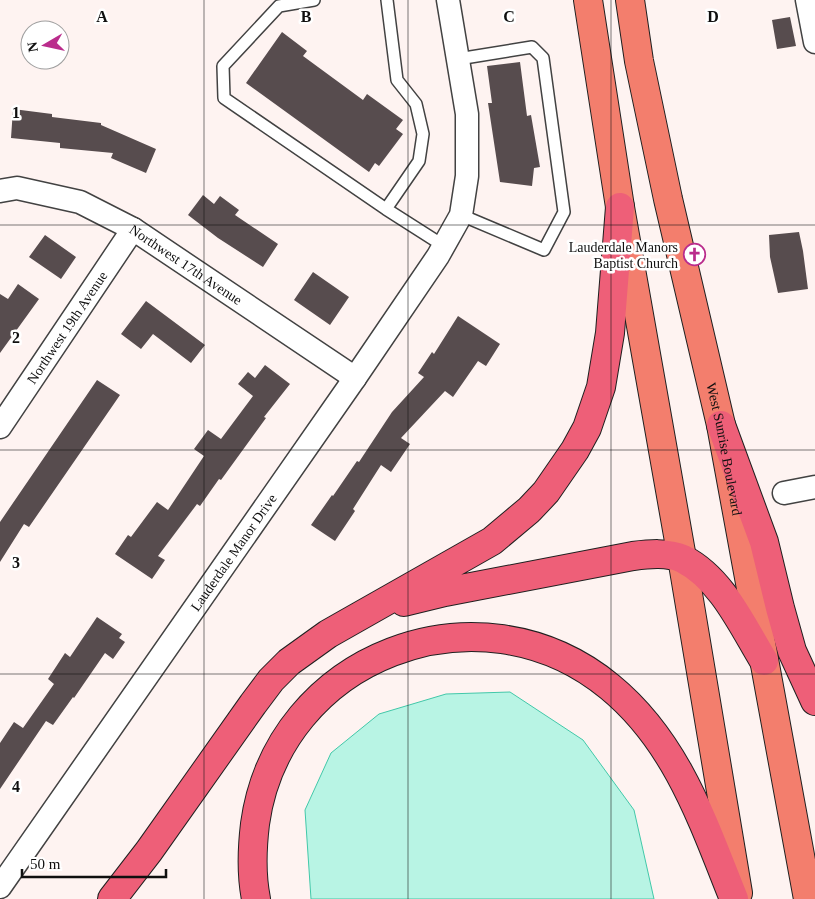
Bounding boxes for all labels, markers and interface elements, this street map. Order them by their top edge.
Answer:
text: A [96,8,108,25]
text: B [301,8,312,25]
text: C [503,8,515,25]
text: D [707,8,719,25]
north arrow [20,20,70,70]
text: N [24,41,41,53]
text: 1 [12,104,20,121]
street label: Northwest 17th Avenue [127,222,245,308]
place label: Lauderdale Manors Baptist Church [569,240,678,271]
church icon: Lauderdale Manors Baptist Church [682,243,706,267]
street label: Northwest 19th Avenue [24,269,110,387]
text: 2 [12,329,20,346]
street label: West Sunrise Boulevard [703,381,744,517]
street label: Lauderdale Manor Drive [188,491,280,614]
text: 3 [12,554,20,571]
text: 4 [12,778,20,795]
scale bar [22,846,166,878]
text: 50 m [30,856,61,872]

